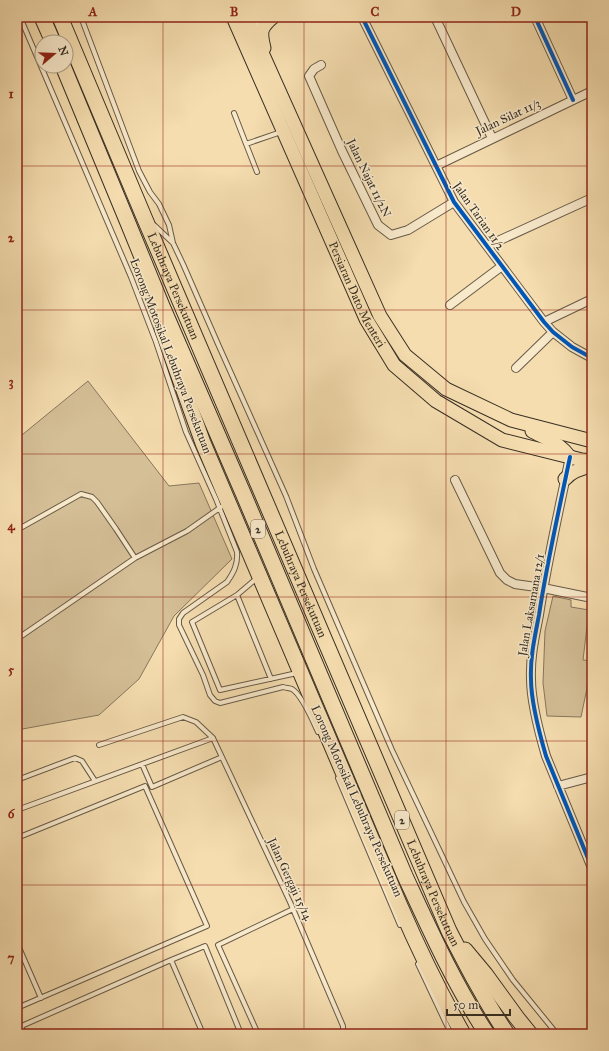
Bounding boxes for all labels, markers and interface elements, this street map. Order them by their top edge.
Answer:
text: A [88,4,98,20]
text: B [230,4,239,20]
text: C [371,4,380,20]
text: D [511,4,521,20]
north arrow [34,34,74,74]
text: N [55,44,71,58]
text: 1 [8,86,14,102]
street label: Jalan Silat 11/3 [472,96,543,140]
street label: Jalan Najat 11/2N [342,135,394,220]
street label: Jalan Tarian 11/2 [448,178,508,253]
text: 2 [8,230,15,246]
street label: Lebuhraya Persekutuan [144,230,203,342]
street label: Persiaran Dato Menteri [326,239,389,351]
street label: Lorong Motosikal Lebuhraya Persekutuan [126,256,215,456]
text: 3 [8,374,14,390]
text: 4 [7,518,15,534]
road number: 2 [251,520,265,538]
street label: Lebuhraya Persekutuan [272,528,330,640]
street label: Jalan Laksamana 12/1 [515,552,548,660]
text: 5 [8,662,15,678]
street label: Lorong Motosikal Lebuhraya Persekutuan [307,703,406,900]
text: 6 [8,806,16,822]
road number: 2 [395,811,409,829]
street label: Jalan Gergaji 15/14 [263,834,315,923]
street label: Lebuhraya Persekutuan [404,837,463,949]
text: 7 [8,950,15,966]
scale bar [447,991,510,1017]
text: 50 m [453,998,478,1012]

